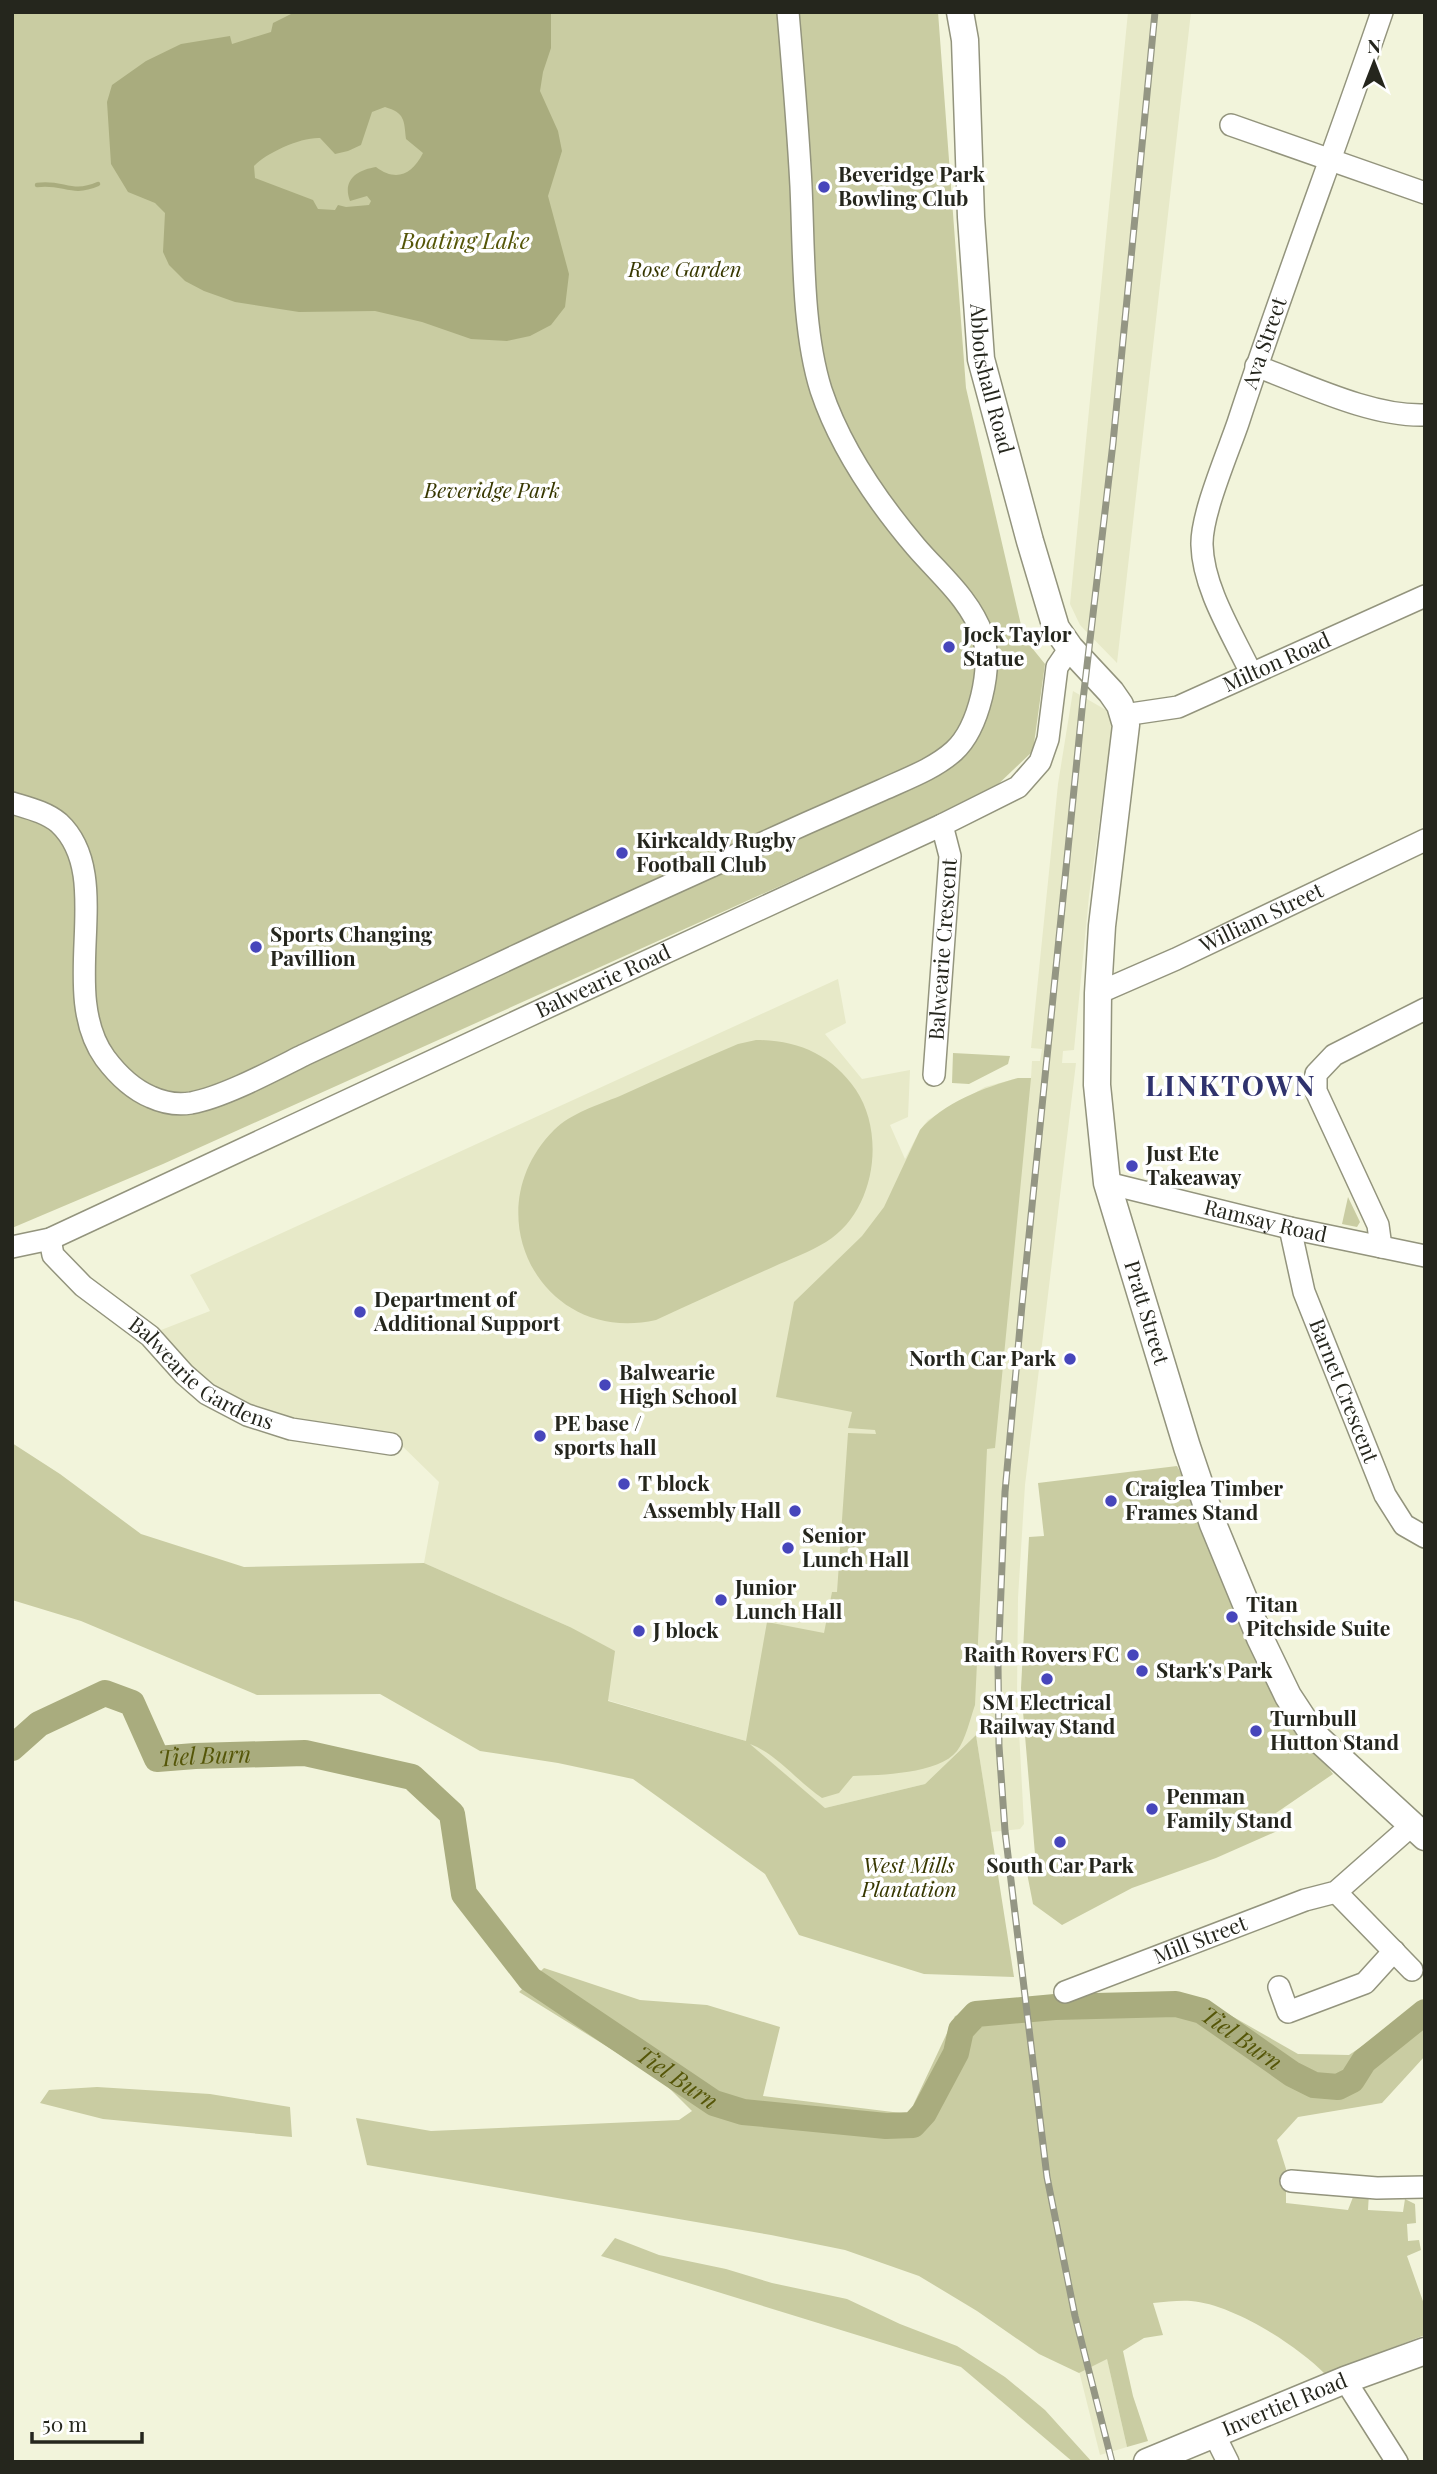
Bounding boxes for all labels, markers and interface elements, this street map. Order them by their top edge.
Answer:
north arrow [1339,28,1409,98]
text: N [1367,32,1381,58]
place label: Beveridge Park Bowling Club [838,159,985,211]
marker: Beveridge Park Bowling Club [816,179,832,195]
water label: Boating Lake [399,224,530,255]
park label: Rose Garden [627,254,742,282]
street label: Ava Street [1234,292,1292,393]
street label: Abbotshall Road [965,302,1022,456]
park label: Beveridge Park [423,475,560,503]
place label: Jock Taylor Statue [962,619,1072,671]
street label: Milton Road [1218,624,1334,697]
marker: Jock Taylor Statue [941,639,957,655]
place label: Kirkcaldy Rugby Football Club [636,825,796,877]
marker: Kirkcaldy Rugby Football Club [614,845,630,861]
street label: Balwearie Crescent [921,857,962,1041]
street label: William Street [1194,875,1328,958]
place label: Sports Changing Pavillion [270,919,433,971]
street label: Balwearie Road [530,936,674,1023]
marker: Sports Changing Pavillion [248,939,264,955]
district label: LINKTOWN [1145,1066,1317,1103]
place label: Just Ete Takeaway [1145,1138,1241,1190]
marker: Just Ete Takeaway [1124,1158,1140,1174]
street label: Ramsay Road [1201,1191,1330,1247]
street label: Pratt Street [1119,1257,1177,1368]
place label: Department of Additional Support [373,1284,561,1336]
marker: Department of Additional Support [352,1304,368,1320]
street label: Balwearie Gardens [124,1309,277,1435]
street label: Barnet Crescent [1304,1314,1387,1467]
place label: North Car Park [909,1343,1057,1371]
marker: North Car Park [1062,1351,1078,1367]
place label: Balwearie High School [619,1357,738,1409]
marker: Balwearie High School [597,1377,613,1393]
place label: PE base / sports hall [554,1408,657,1460]
marker: PE base / sports hall [532,1428,548,1444]
place label: T block [638,1468,710,1496]
place label: Craiglea Timber Frames Stand [1125,1473,1283,1525]
marker: T block [616,1476,632,1492]
marker: Craiglea Timber Frames Stand [1103,1493,1119,1509]
place label: Assembly Hall [643,1495,781,1523]
marker: Assembly Hall [787,1503,803,1519]
place label: Senior Lunch Hall [802,1520,910,1572]
marker: Senior Lunch Hall [780,1540,796,1556]
place label: Junior Lunch Hall [734,1572,843,1624]
place label: Titan Pitchside Suite [1246,1589,1390,1641]
marker: Junior Lunch Hall [713,1592,729,1608]
marker: Titan Pitchside Suite [1224,1609,1240,1625]
place label: J block [652,1615,719,1643]
marker: J block [631,1623,647,1639]
place label: Raith Rovers FC [963,1639,1119,1667]
marker: Raith Rovers FC [1125,1647,1141,1663]
place label: Stark's Park [1156,1655,1273,1683]
marker: Stark's Park [1134,1663,1150,1679]
marker: SM Electrical Railway Stand [1039,1671,1055,1687]
place label: SM Electrical Railway Stand [979,1687,1116,1739]
place label: Turnbull Hutton Stand [1270,1703,1399,1755]
marker: Turnbull Hutton Stand [1248,1723,1264,1739]
water label: Tiel Burn [157,1737,252,1773]
place label: Penman Family Stand [1166,1781,1293,1833]
marker: Penman Family Stand [1144,1801,1160,1817]
marker: South Car Park [1052,1834,1068,1850]
park label: West Mills Plantation [860,1850,957,1902]
place label: South Car Park [986,1850,1134,1878]
street label: Mill Street [1149,1907,1251,1969]
water label: Tiel Burn [1195,1998,1289,2077]
water label: Tiel Burn [630,2038,725,2115]
street label: Invertiel Road [1217,2365,1351,2441]
scale bar [32,2400,142,2444]
text: 50 m [42,2409,88,2437]

